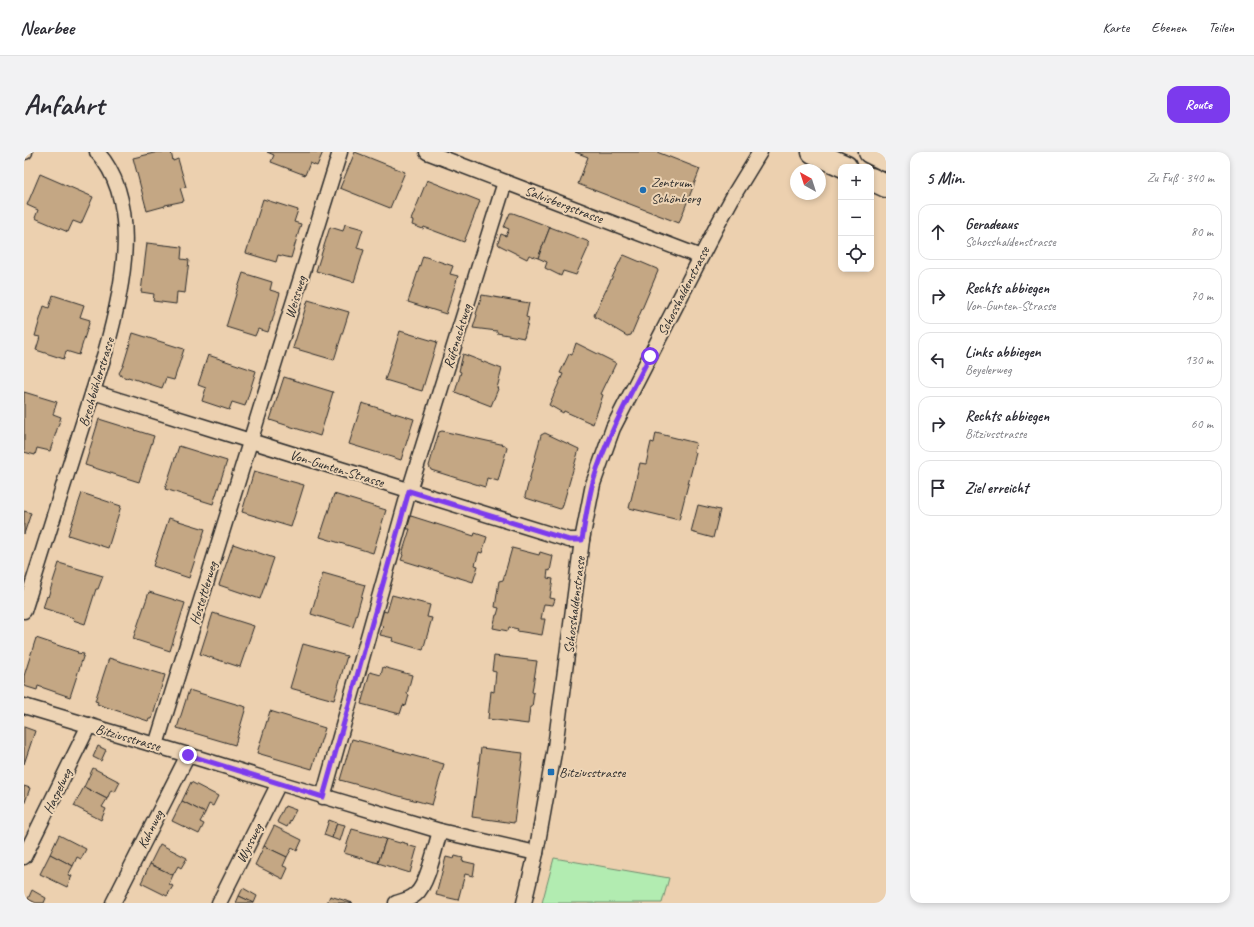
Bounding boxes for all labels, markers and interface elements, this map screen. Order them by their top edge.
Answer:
text: Nearbee [20,16,74,40]
text: Karte [1102,19,1129,36]
text: Ebenen [1151,19,1186,36]
text: Teilen [1208,19,1234,36]
button: Route [1167,86,1230,123]
text: Anfahrt [24,87,104,122]
north arrow [790,164,826,200]
map controls [838,164,874,272]
button: + [838,164,874,200]
text: 5 Min. [926,168,965,189]
text: Zu Fuß · 340 m [1147,170,1214,186]
place label: Zentrum Schönberg [651,174,702,207]
street label: Salvisbergstrasse [522,182,607,228]
marker: Zentrum Schönberg [638,185,648,195]
button: − [838,200,874,236]
text: Geradeaus [965,215,1018,234]
icon: ahead [927,221,949,243]
text: 80 m [1191,224,1213,240]
text: Schosshaldenstrasse [965,234,1056,250]
button: locate [838,236,874,272]
street label: Schosshaldenstrasse [654,243,714,339]
street label: Weissweg [281,273,310,321]
text: Rechts abbiegen [965,279,1049,298]
icon: right [927,285,949,307]
text: 70 m [1191,288,1213,304]
text: Von-Gunten-Strasse [965,298,1056,314]
street label: Rüfenachtweg [440,301,476,370]
street label: Brechbühlerstrasse [75,334,118,429]
text: Links abbiegen [965,343,1041,362]
route start [641,347,659,365]
icon: left [927,349,949,371]
text: 130 m [1185,352,1213,368]
text: Beyelerweg [965,362,1011,378]
text: Rechts abbiegen [965,407,1049,426]
icon: right [927,413,949,435]
text: 60 m [1191,416,1213,432]
text: Bitziusstrasse [965,426,1027,442]
street label: Von-Gunten-Strasse [288,446,387,491]
icon: arrive [927,477,949,499]
text: Ziel erreicht [965,479,1028,498]
street label: Schosshaldenstrasse [560,554,589,655]
street label: Hostettlerweg [186,559,221,627]
street label: Bitziusstrasse [94,720,163,755]
route end [179,746,197,764]
place label: Bitziusstrasse [559,764,627,781]
street label: Haspelweg [39,765,76,816]
marker: Bitziusstrasse [546,767,556,777]
street label: Kuhnweg [134,806,168,851]
street label: Wyssweg [232,820,267,866]

